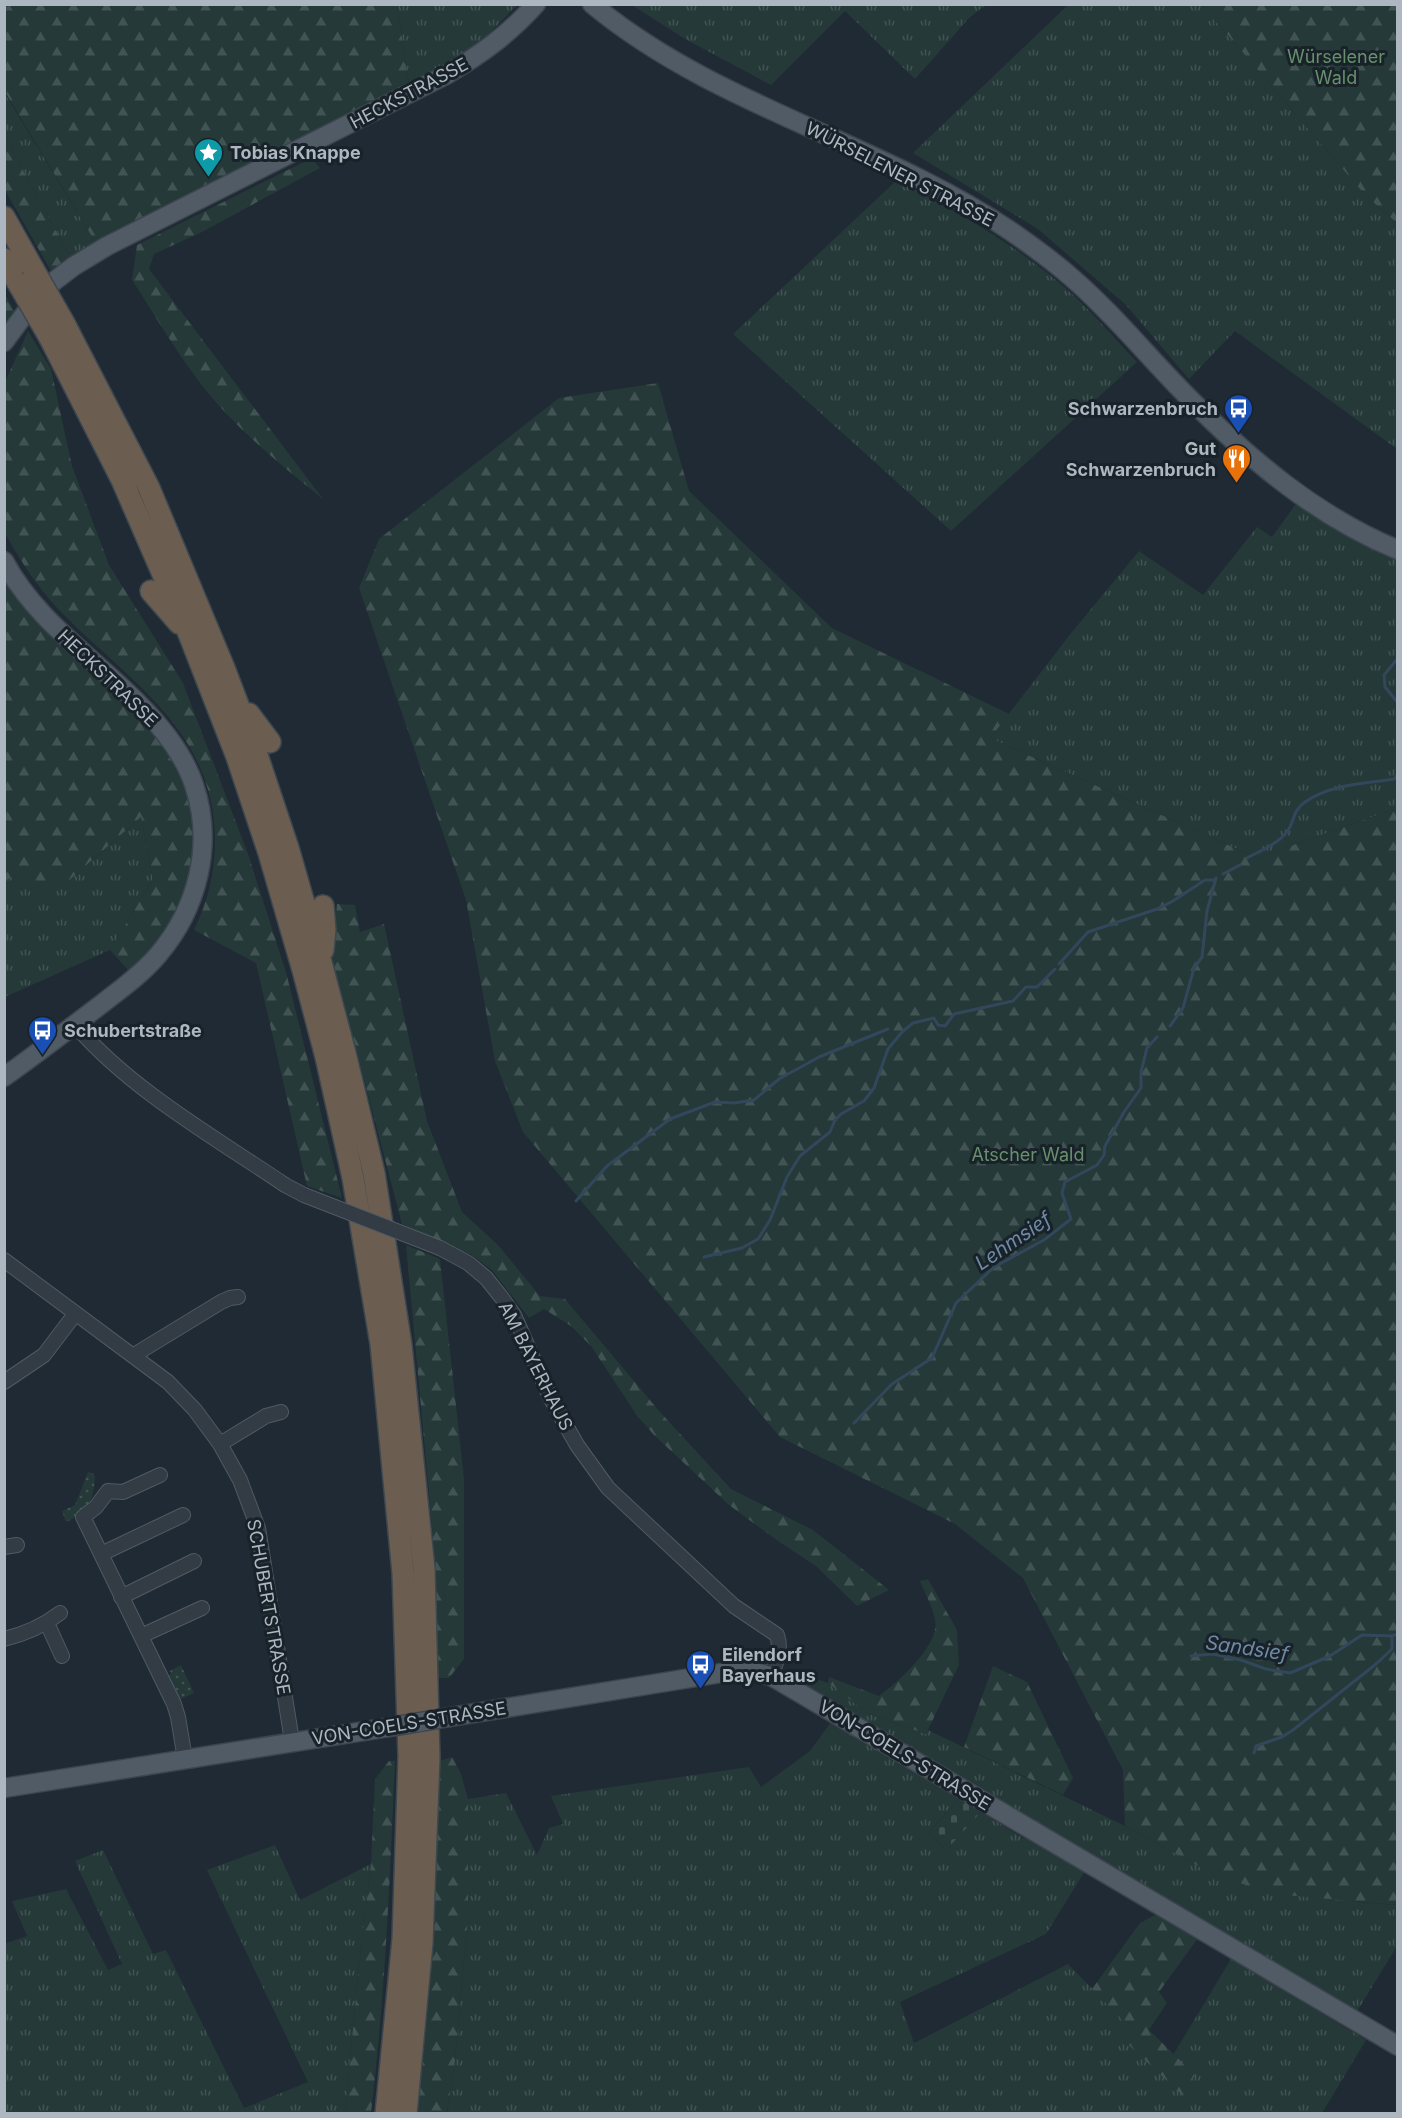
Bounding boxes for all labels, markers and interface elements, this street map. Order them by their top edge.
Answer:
park label: Würselener Wald [1287,46,1385,88]
street label: HECKSTRASSE [347,53,471,133]
street label: WÜRSELENER STRASSE [802,116,998,231]
place icon: Tobias Knappe [193,136,225,178]
place label: Tobias Knappe [230,142,361,163]
bus stop icon: Schwarzenbruch [1223,392,1255,434]
place label: Schwarzenbruch [1068,398,1218,419]
place label: Gut Schwarzenbruch [1066,438,1216,480]
restaurant icon: Gut Schwarzenbruch [1221,442,1253,484]
street label: HECKSTRASSE [54,625,162,731]
bus stop icon: Schubertstraße [27,1014,59,1056]
place label: Schubertstraße [64,1020,202,1041]
park label: Atscher Wald [972,1144,1084,1165]
water label: Lehmsief [970,1206,1057,1275]
street label: AM BAYERHAUS [494,1298,578,1434]
street label: SCHUBERTSTRASSE [243,1517,295,1697]
water label: Sandsief [1204,1630,1292,1666]
place label: Eilendorf Bayerhaus [722,1644,816,1686]
bus stop icon: Eilendorf Bayerhaus [685,1648,717,1690]
street label: VON-COELS-STRASSE [815,1695,995,1815]
street label: VON-COELS-STRASSE [310,1697,508,1749]

